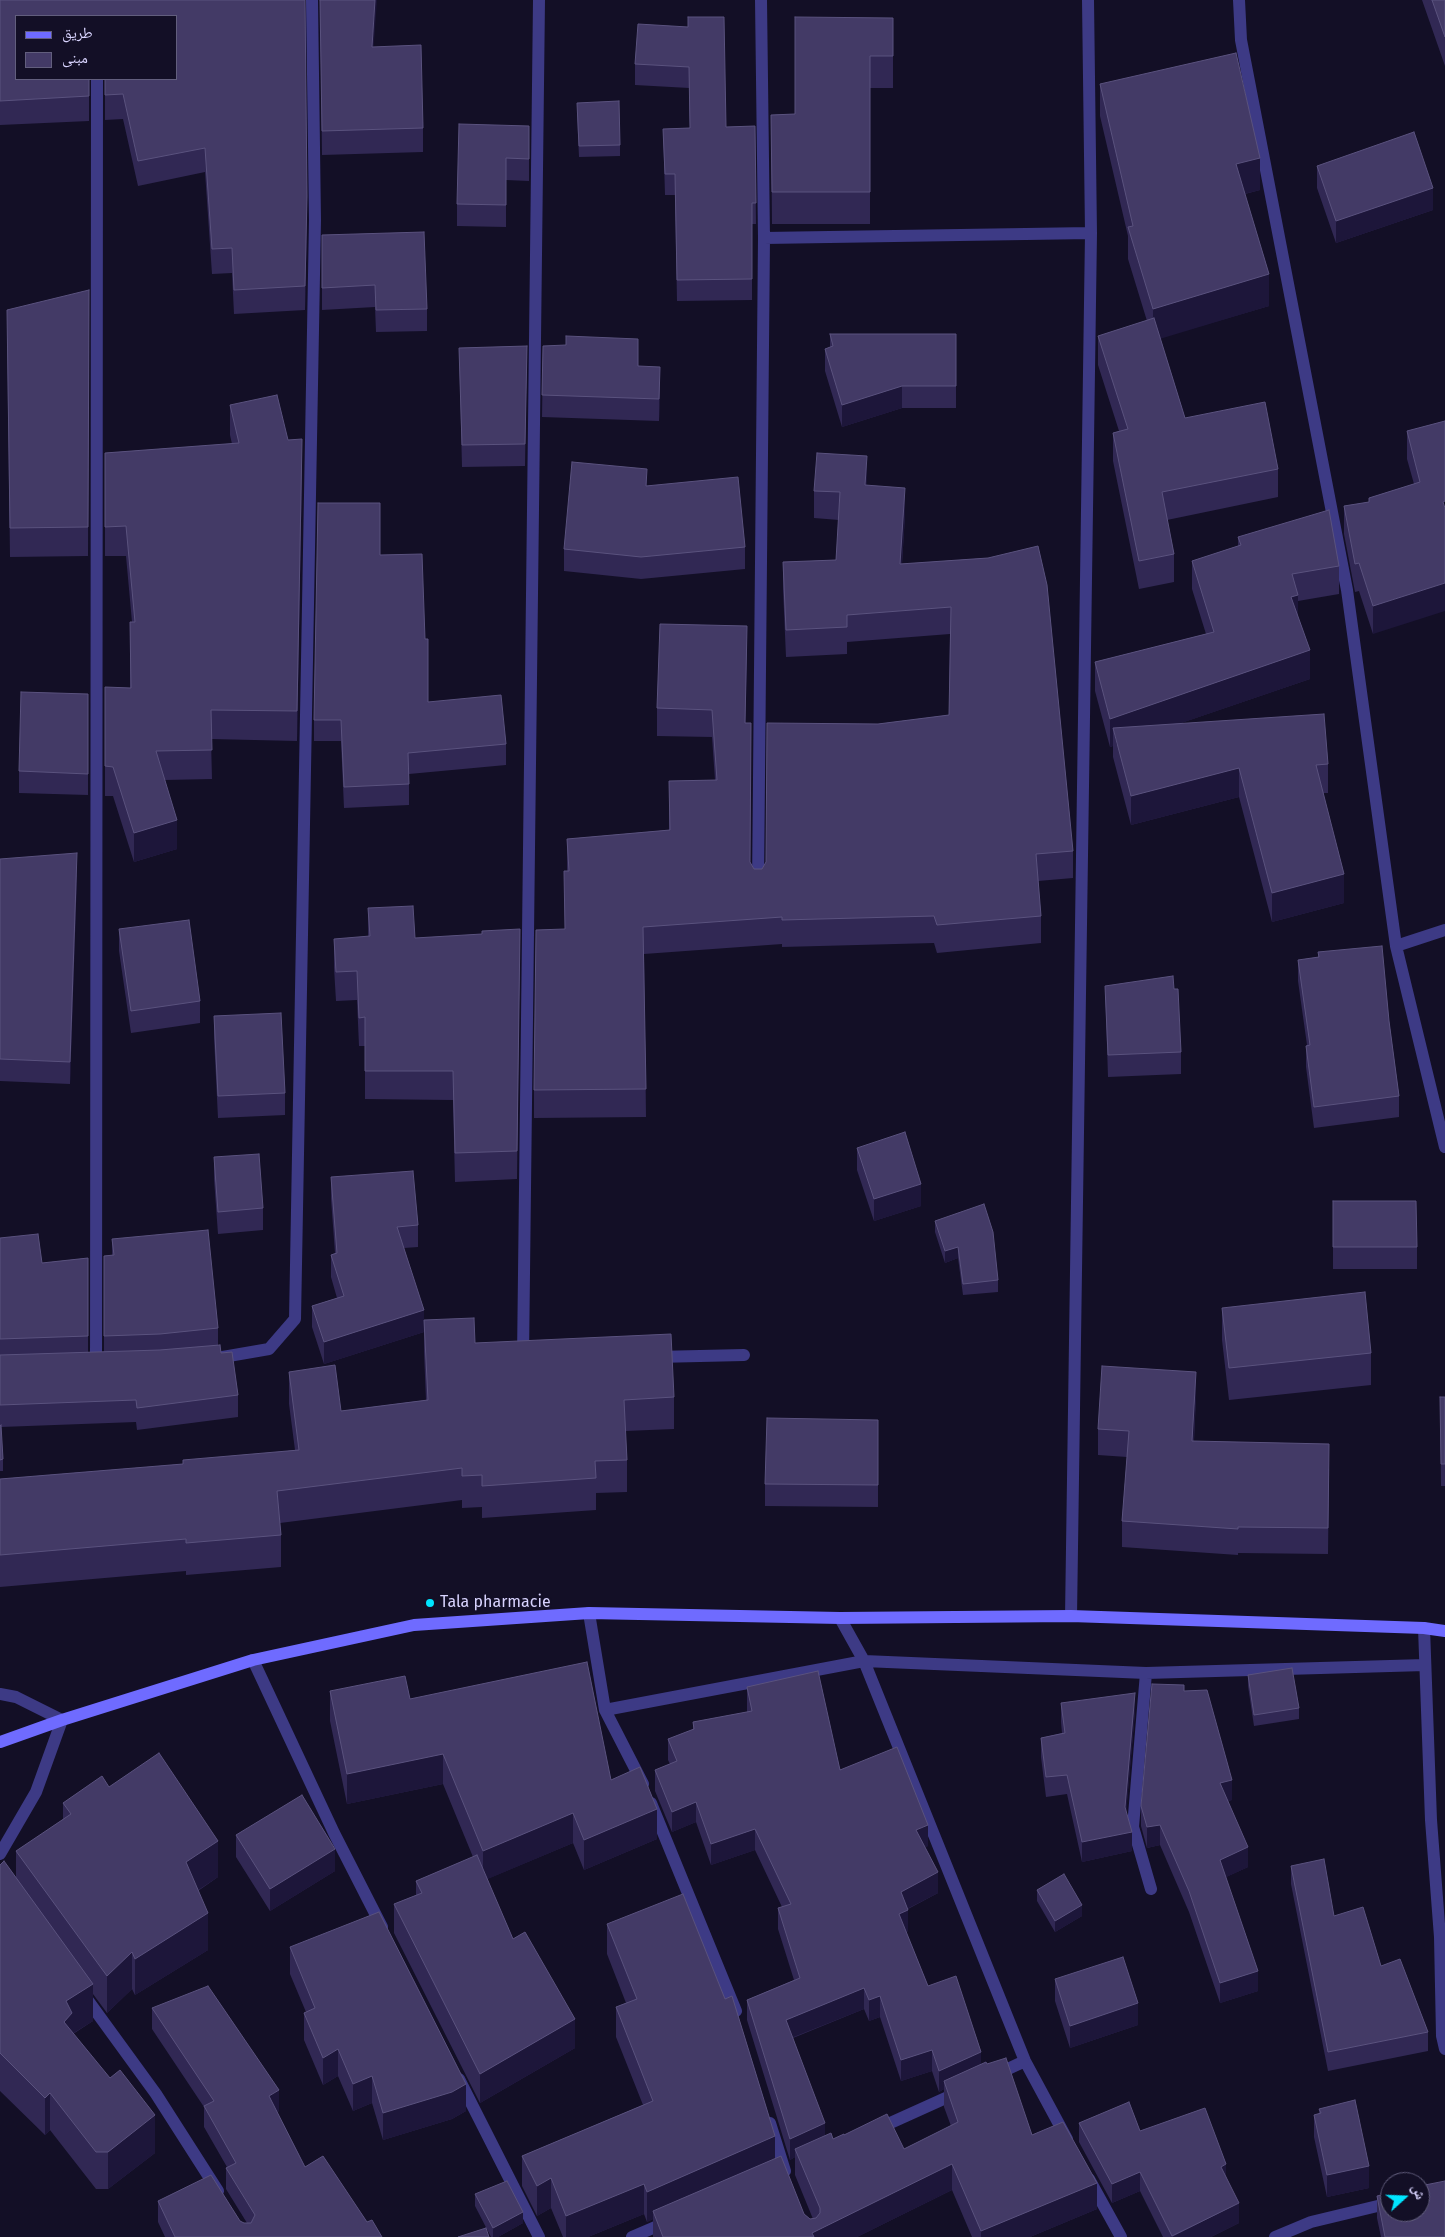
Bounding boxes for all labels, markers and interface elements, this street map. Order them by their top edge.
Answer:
legend [15,15,178,80]
text: طريق [62,24,93,42]
text: مبنى [62,49,88,67]
place label: Tala pharmacie [440,1593,551,1613]
marker: Tala pharmacie [424,1597,436,1609]
north arrow [1380,2172,1430,2222]
text: ش [1408,2182,1429,2202]

